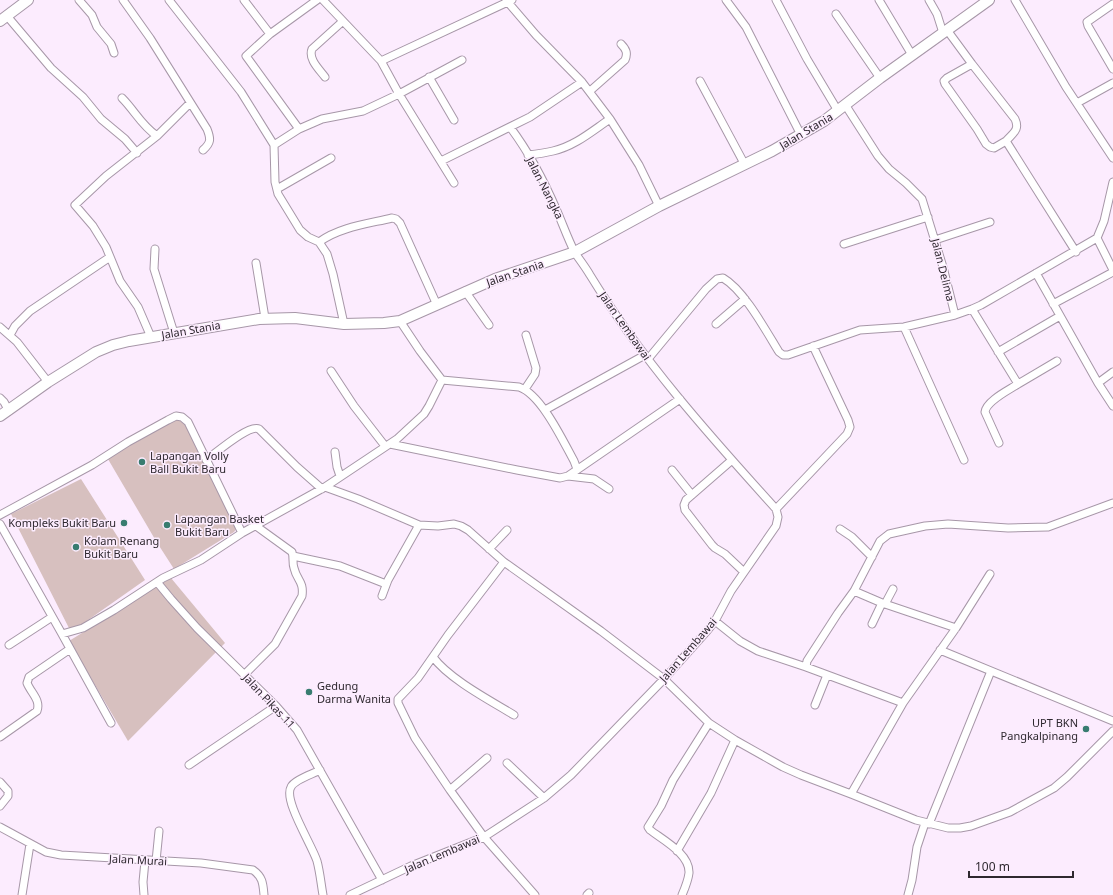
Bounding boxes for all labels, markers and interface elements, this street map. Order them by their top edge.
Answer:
street label: Jalan Stania [775,109,835,153]
street label: Jalan Nangka [523,153,568,221]
street label: Jalan Delima [928,236,959,303]
street label: Jalan Stania [483,256,546,290]
street label: Jalan Lembawai [596,288,655,363]
street label: Jalan Stania [159,317,222,342]
place label: Lapangan Volly Ball Bukit Baru [150,448,229,476]
marker: Lapangan Volly Ball Bukit Baru [137,457,147,467]
place label: Lapangan Basket Bukit Baru [175,511,264,539]
place label: Kompleks Bukit Baru [8,515,116,530]
marker: Kompleks Bukit Baru [119,518,129,528]
marker: Lapangan Basket Bukit Baru [162,520,172,530]
place label: Kolam Renang Bukit Baru [84,533,159,561]
marker: Kolam Renang Bukit Baru [71,542,81,552]
street label: Jalan Lembawai [655,614,720,686]
street label: Jalan Pikas 11 [239,669,299,731]
place label: Gedung Darma Wanita [317,678,391,706]
marker: Gedung Darma Wanita [304,687,314,697]
place label: UPT BKN Pangkalpinang [1001,715,1078,743]
marker: UPT BKN Pangkalpinang [1081,724,1091,734]
street label: Jalan Lembawai [401,831,482,877]
street label: Jalan Murai [108,850,167,869]
scale bar [969,853,1073,879]
text: 100 m [975,858,1010,875]

